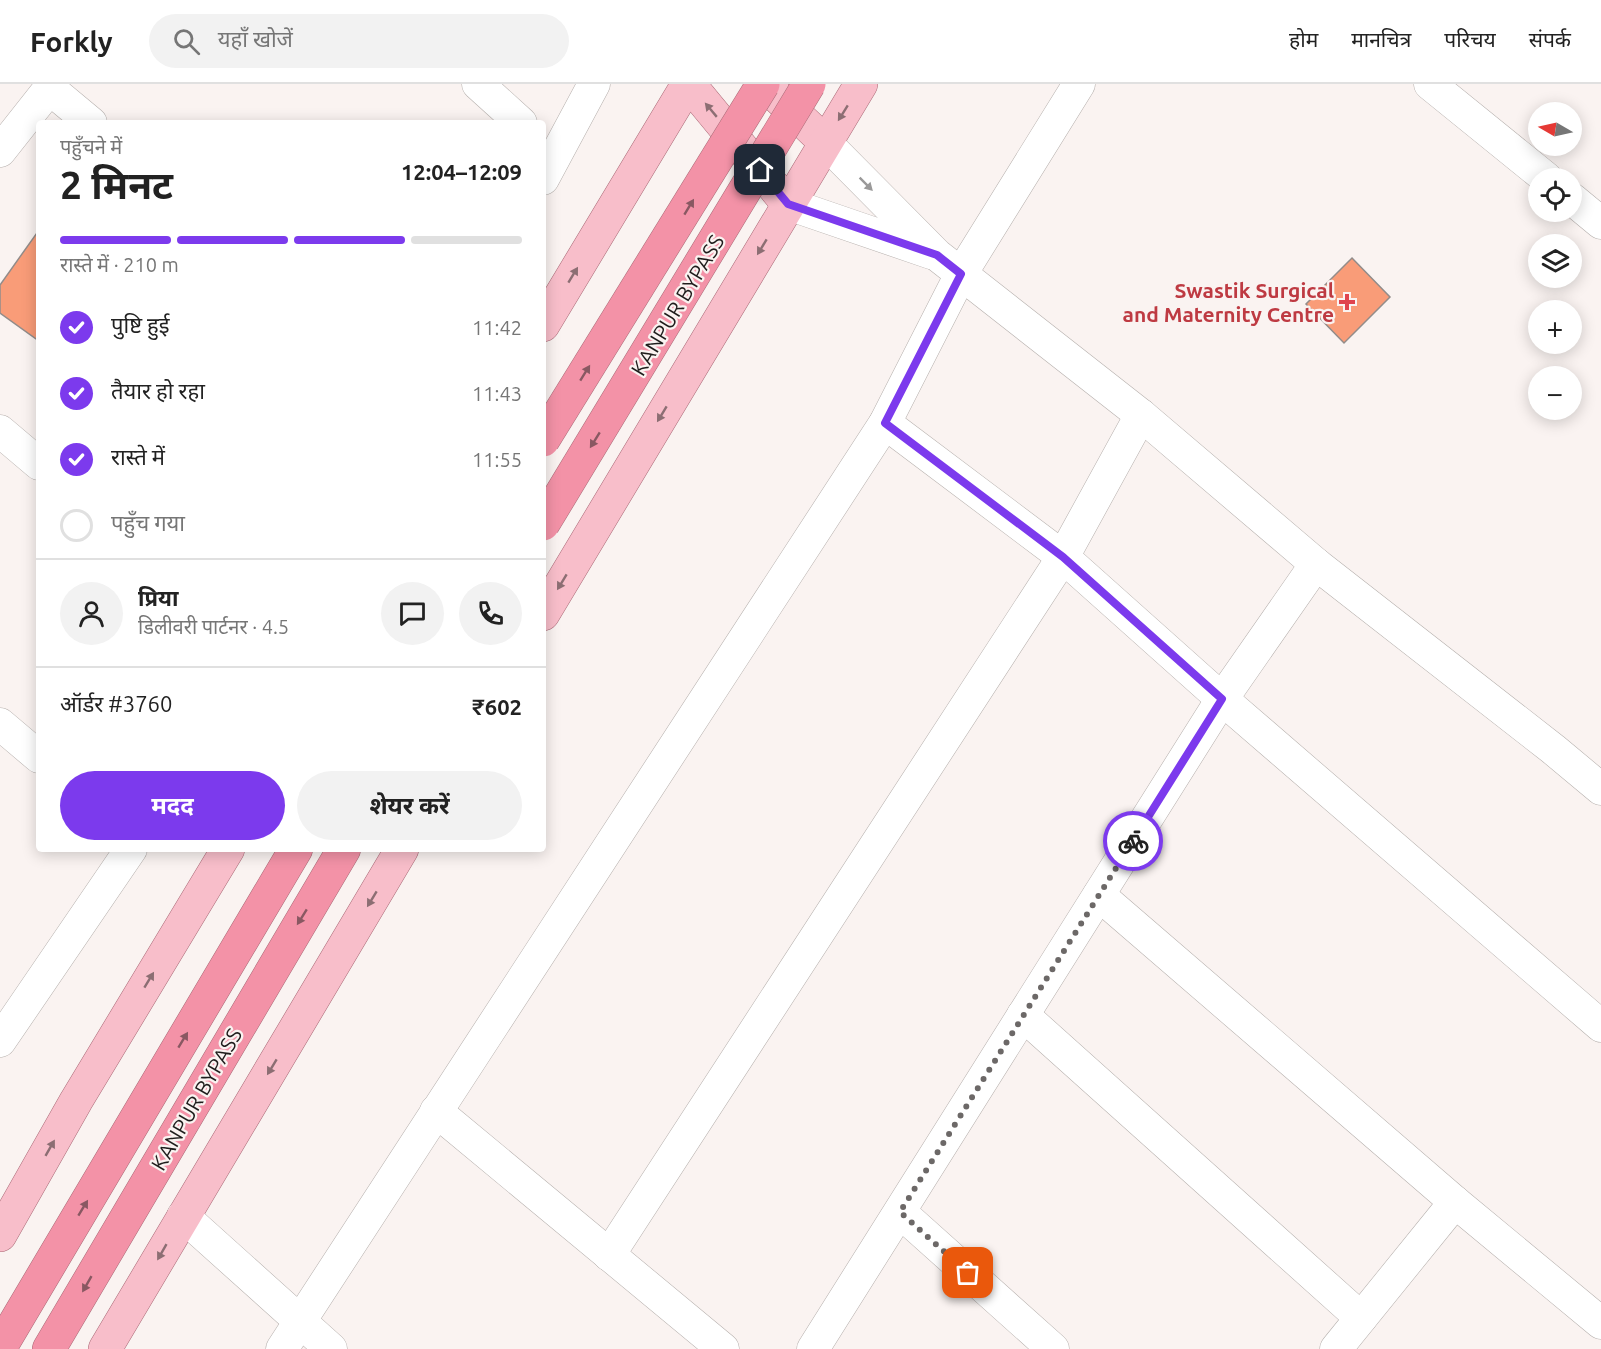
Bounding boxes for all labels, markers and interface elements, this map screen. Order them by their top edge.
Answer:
search box [149,14,569,68]
icon: search [170,25,203,58]
text: Forkly [30,26,113,57]
text: यहाँ खोजें [218,26,293,51]
text: होम [1289,27,1318,51]
text: मानचित्र [1351,27,1411,51]
text: परिचय [1444,27,1496,51]
text: संपर्क [1529,27,1571,51]
one-way arrow [704,102,717,118]
north arrow [1528,102,1582,156]
map controls [1528,102,1582,420]
one-way arrow [837,105,848,121]
text: पहुँचने में [60,135,122,158]
pin [734,144,785,195]
icon: home [743,153,776,186]
text: 12:04–12:09 [401,159,522,184]
text: 2 मिनट [60,163,173,206]
button: locate [1528,168,1582,222]
one-way arrow [858,176,872,190]
one-way arrow [683,199,694,215]
street label: KANPUR BYPASS [626,230,728,380]
button: layers [1528,234,1582,288]
one-way arrow [757,239,768,255]
text: रास्ते में · 210 m [60,253,179,276]
one-way arrow [568,267,579,283]
place label: Swastik Surgical and Maternity Centre [1123,278,1334,326]
marker: Swastik Surgical and Maternity Centre [1338,293,1356,311]
button: + [1528,300,1582,354]
icon: check [60,311,93,344]
text: पुष्टि हुई [111,312,170,337]
text: 11:42 [472,316,522,339]
one-way arrow [580,365,591,381]
button: − [1528,366,1582,420]
icon: check [60,377,93,410]
text: तैयार हो रहा [111,378,205,403]
text: 11:43 [472,382,522,405]
one-way arrow [657,406,668,422]
one-way arrow [589,432,600,448]
icon: check [60,443,93,476]
text: रास्ते में [111,444,165,469]
text: 11:55 [472,448,522,471]
text: पहुँच गया [111,510,185,535]
one-way arrow [557,574,568,590]
button: person [60,582,123,645]
button: chat [381,582,444,645]
button: phone [459,582,522,645]
text: प्रिया [138,585,178,610]
text: डिलीवरी पार्टनर · 4.5 [138,615,289,638]
text: ऑर्डर #3760 [60,691,172,716]
text: ₹602 [472,694,522,719]
button: मदद [60,771,285,840]
button: शेयर करें [297,771,522,840]
courier [1103,811,1163,871]
icon: bike [1117,825,1150,858]
one-way arrow [367,891,378,907]
one-way arrow [297,909,308,925]
one-way arrow [144,972,155,988]
street label: KANPUR BYPASS [146,1024,246,1174]
one-way arrow [177,1032,188,1048]
one-way arrow [267,1059,278,1075]
one-way arrow [45,1139,55,1156]
one-way arrow [78,1199,88,1216]
one-way arrow [156,1244,167,1260]
pin [942,1247,993,1298]
icon: bag [951,1256,984,1289]
one-way arrow [82,1276,92,1293]

